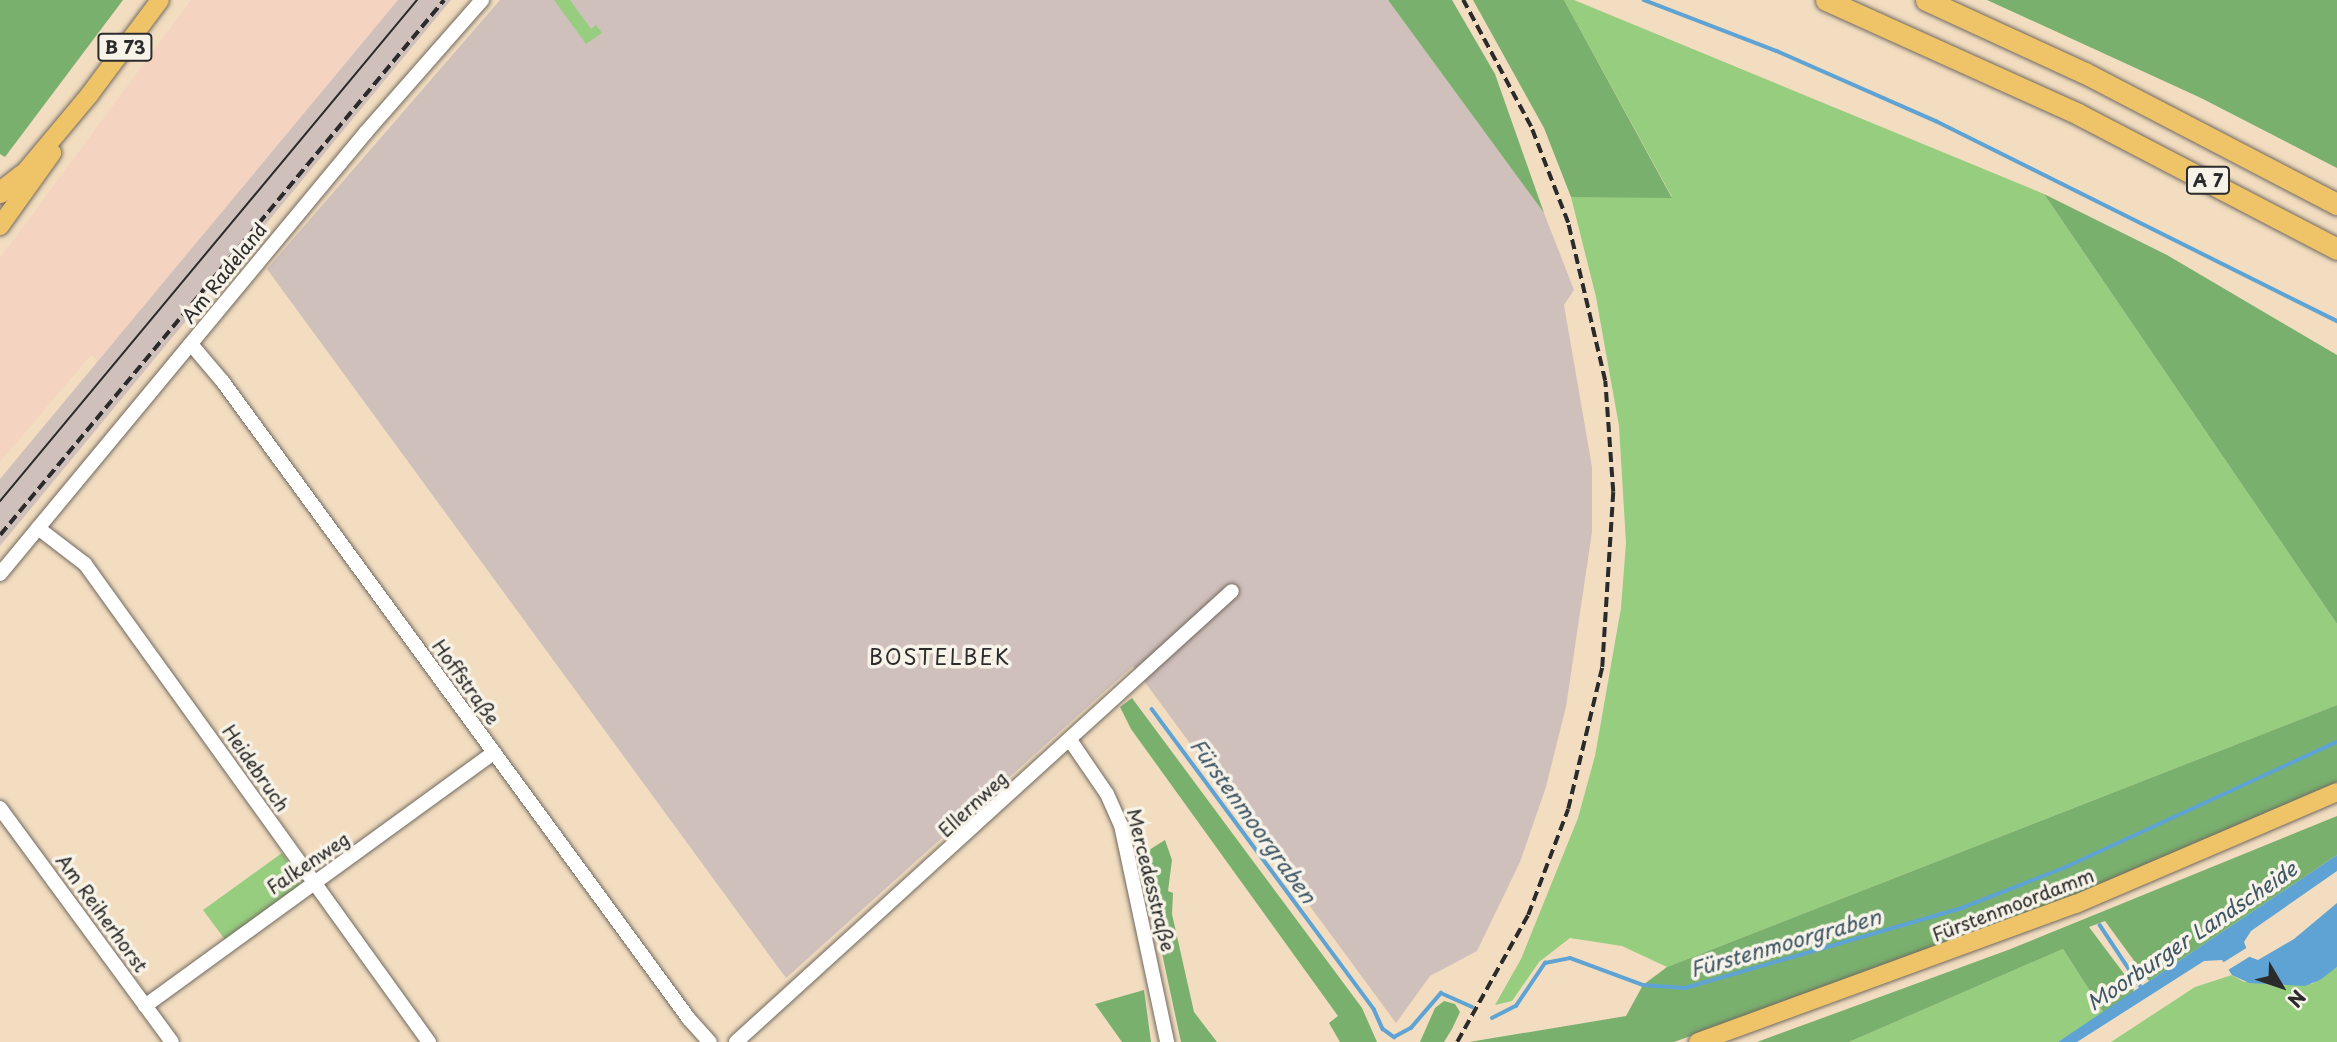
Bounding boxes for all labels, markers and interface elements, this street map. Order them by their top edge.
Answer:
road number: B 73 [97,32,153,62]
road number: A 7 [2185,166,2231,195]
street label: Am Radeland [177,218,271,328]
street label: Hoffstraße [428,635,504,729]
district label: BOSTELBEK [870,643,1010,669]
street label: Heidebruch [218,720,294,816]
water label: Fürstenmoorgraben [1186,733,1322,907]
street label: Ellernweg [934,766,1012,842]
street label: Mercedesstraße [1122,806,1180,954]
street label: Falkenweg [262,827,354,899]
street label: Am Reiherhorst [51,849,153,977]
water label: Moorburger Landscheide [2081,855,2301,1015]
street label: Fürstenmoordamm [1929,864,2097,946]
water label: Fürstenmoorgraben [1687,903,1883,981]
north arrow [2246,951,2316,1021]
text: N [2282,985,2313,1014]

